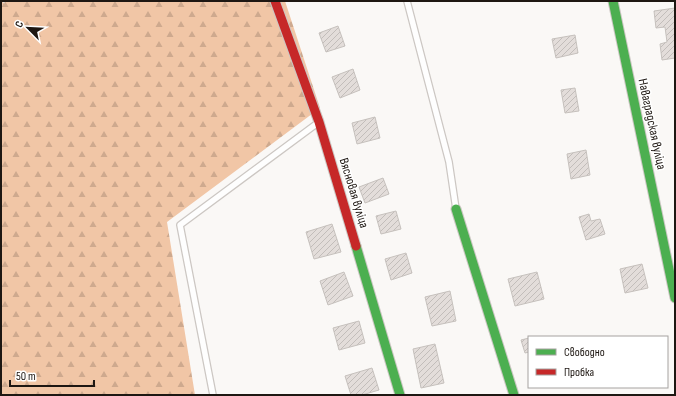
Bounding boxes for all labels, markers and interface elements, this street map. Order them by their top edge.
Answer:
north arrow [8,8,48,48]
text: С [12,19,27,29]
street label: Наваградская вуліца [635,77,669,171]
street label: Вясновая вуліца [336,156,372,230]
legend [528,336,668,388]
text: Свободно [564,345,605,360]
scale bar [10,362,94,388]
text: Пробка [564,365,595,380]
text: 50 m [16,369,36,384]

